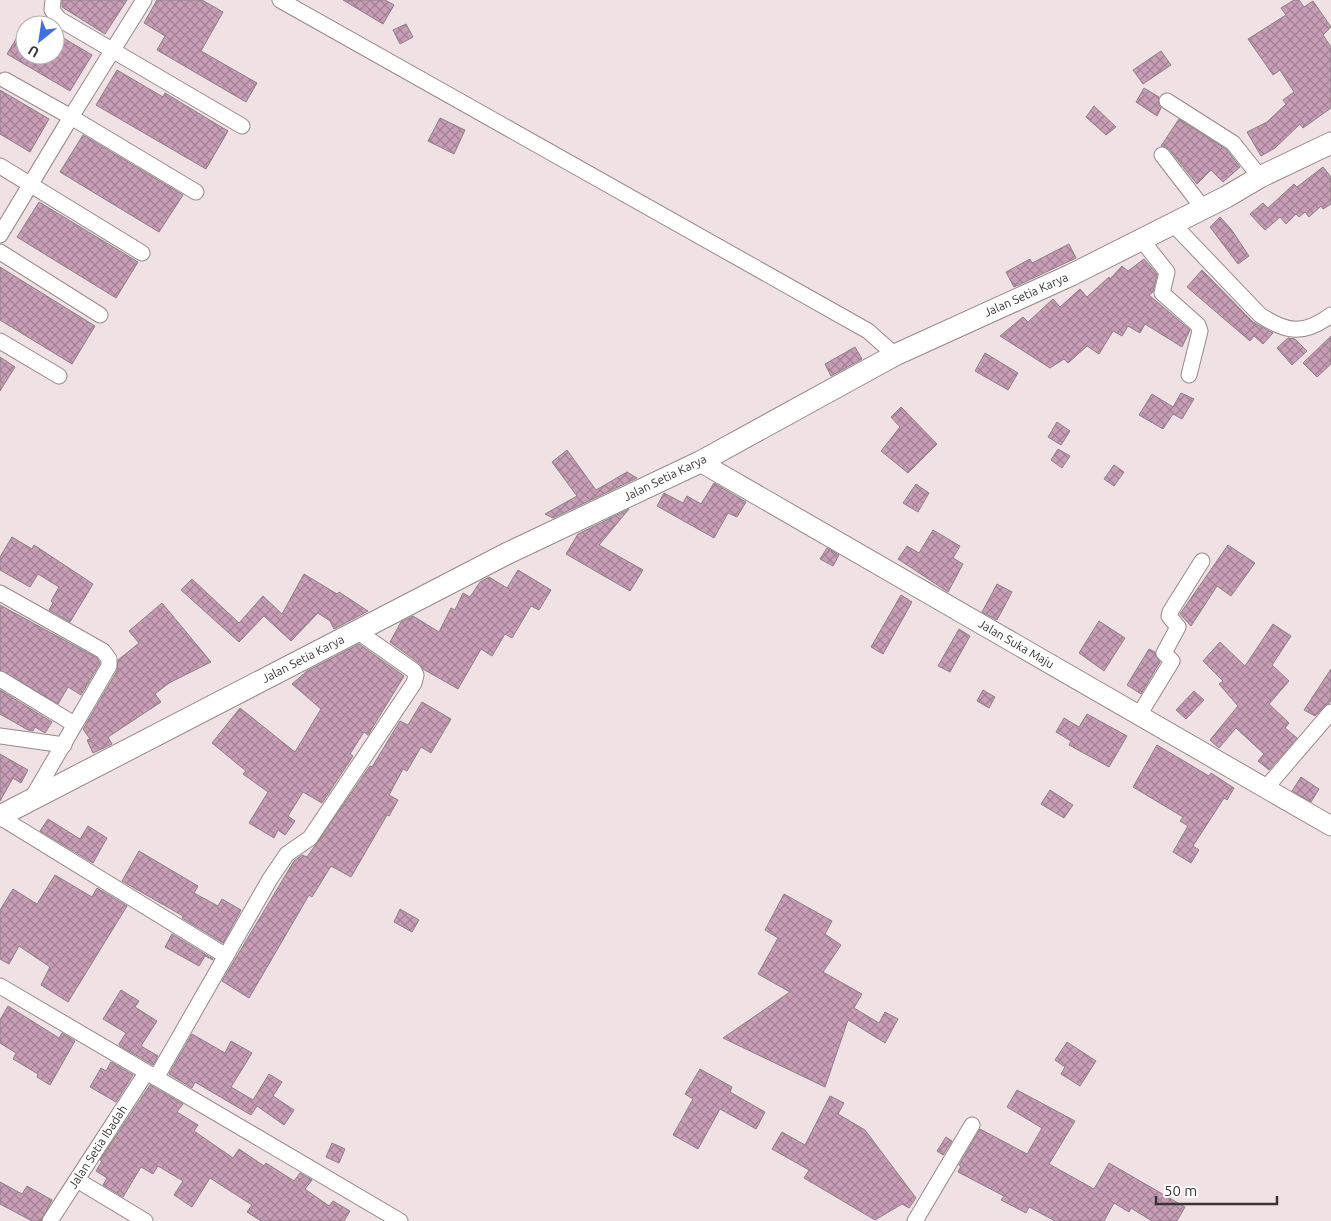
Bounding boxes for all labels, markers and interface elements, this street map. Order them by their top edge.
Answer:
north arrow [15,15,65,65]
text: U [25,42,42,61]
street label: Jalan Setia Karya [982,270,1070,319]
street label: Jalan Setia Karya [621,452,708,503]
street label: Jalan Suka Maju [976,617,1057,671]
street label: Jalan Setia Karya [259,632,346,685]
street label: Jalan Setia Ibadah [66,1103,129,1191]
scale bar [1156,1174,1277,1206]
text: 50 m [1164,1182,1197,1199]

